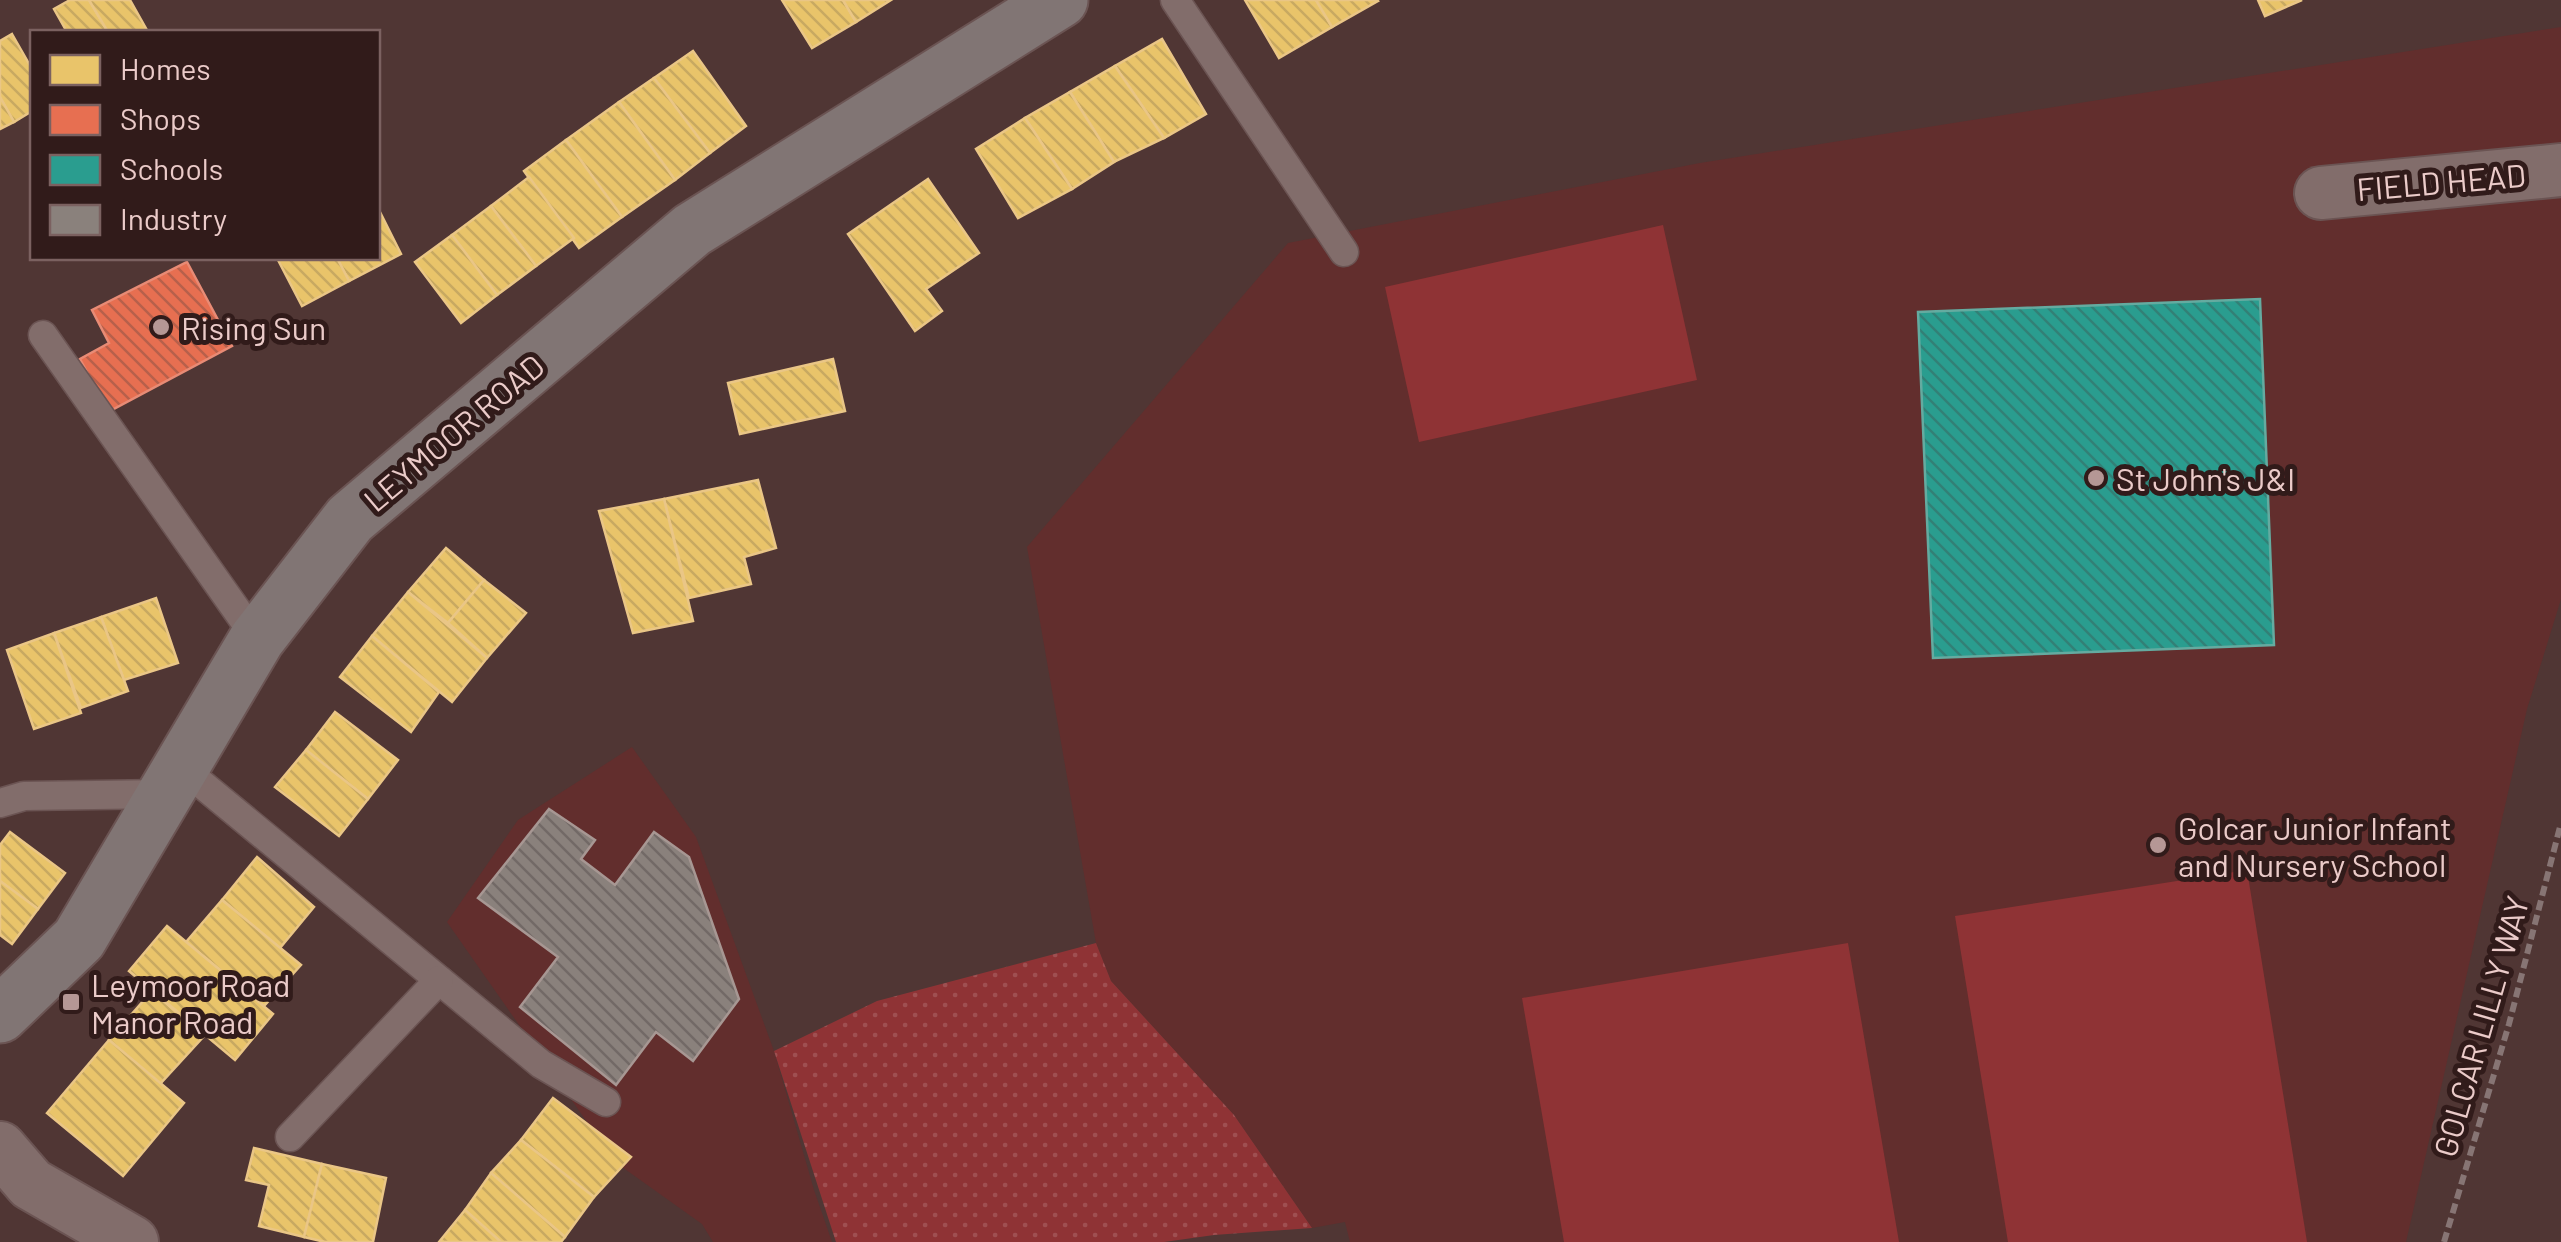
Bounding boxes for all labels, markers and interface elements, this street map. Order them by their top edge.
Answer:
legend [30,30,380,260]
text: Homes [120,50,211,86]
text: Shops [120,100,201,136]
text: Schools [120,150,223,186]
street label: FIELD HEAD [2355,155,2527,207]
text: Industry [120,200,227,236]
place label: Rising Sun [181,308,326,346]
marker: Rising Sun [150,316,172,338]
street label: LEYMOOR ROAD [355,346,551,518]
place label: St John's J&I [2116,459,2295,497]
marker: St John's J&I [2085,467,2107,489]
place label: Golcar Junior Infant and Nursery School [2178,808,2452,883]
marker: Golcar Junior Infant and Nursery School [2147,834,2169,856]
street label: GOLCAR LILLY WAY [2425,891,2535,1161]
place label: Leymoor Road Manor Road [91,965,291,1040]
marker: Leymoor Road Manor Road [60,991,82,1013]

